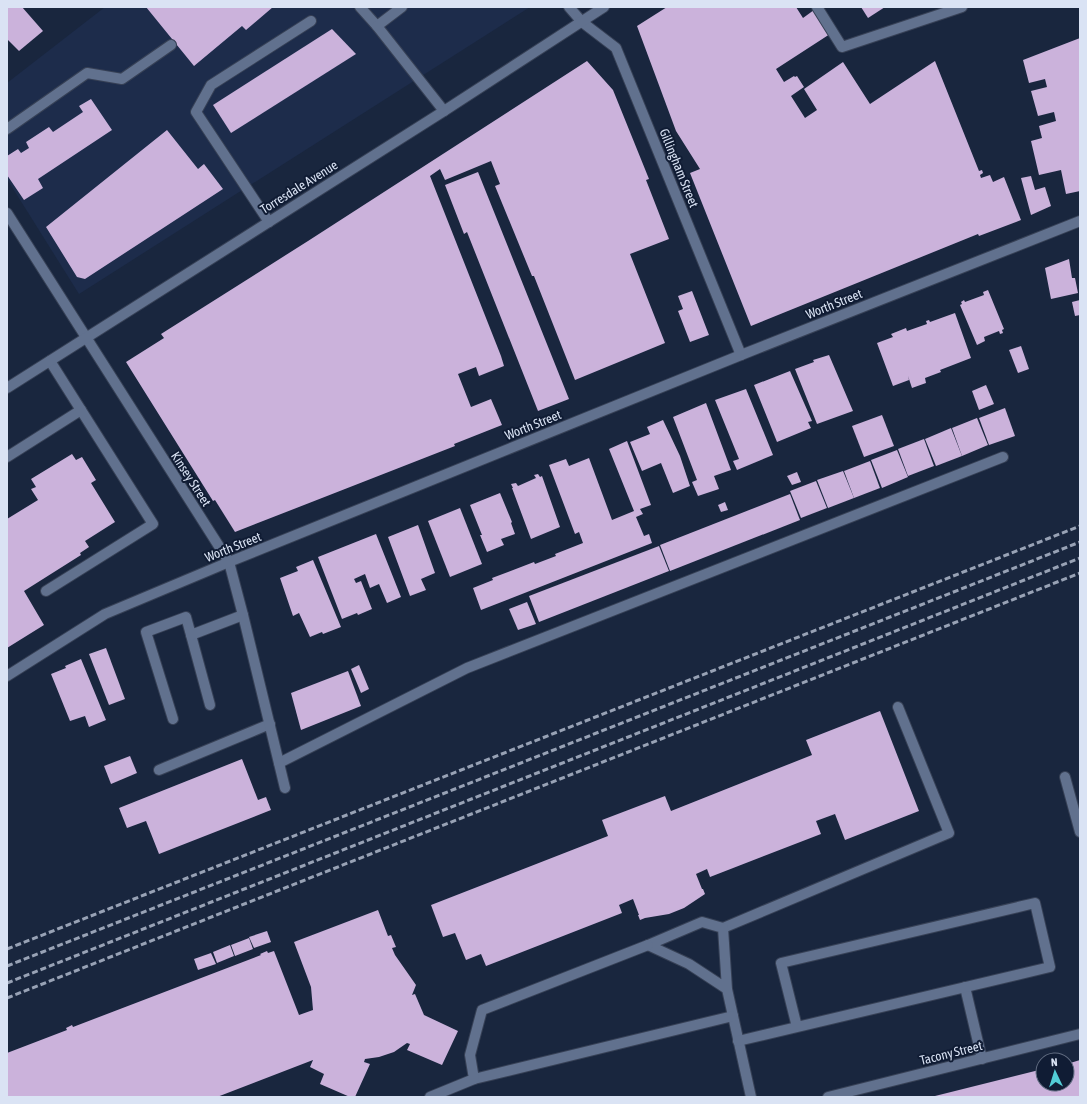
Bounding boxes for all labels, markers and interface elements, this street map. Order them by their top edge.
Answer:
street label: Gillingham Street [656,126,702,210]
street label: Torresdale Avenue [258,157,341,217]
street label: Worth Street [804,286,864,322]
street label: Worth Street [503,407,563,443]
street label: Kinsey Street [168,449,214,509]
street label: Worth Street [203,529,263,565]
street label: Tacony Street [918,1038,984,1068]
north arrow [1035,1052,1075,1092]
text: N [1051,1056,1058,1068]

